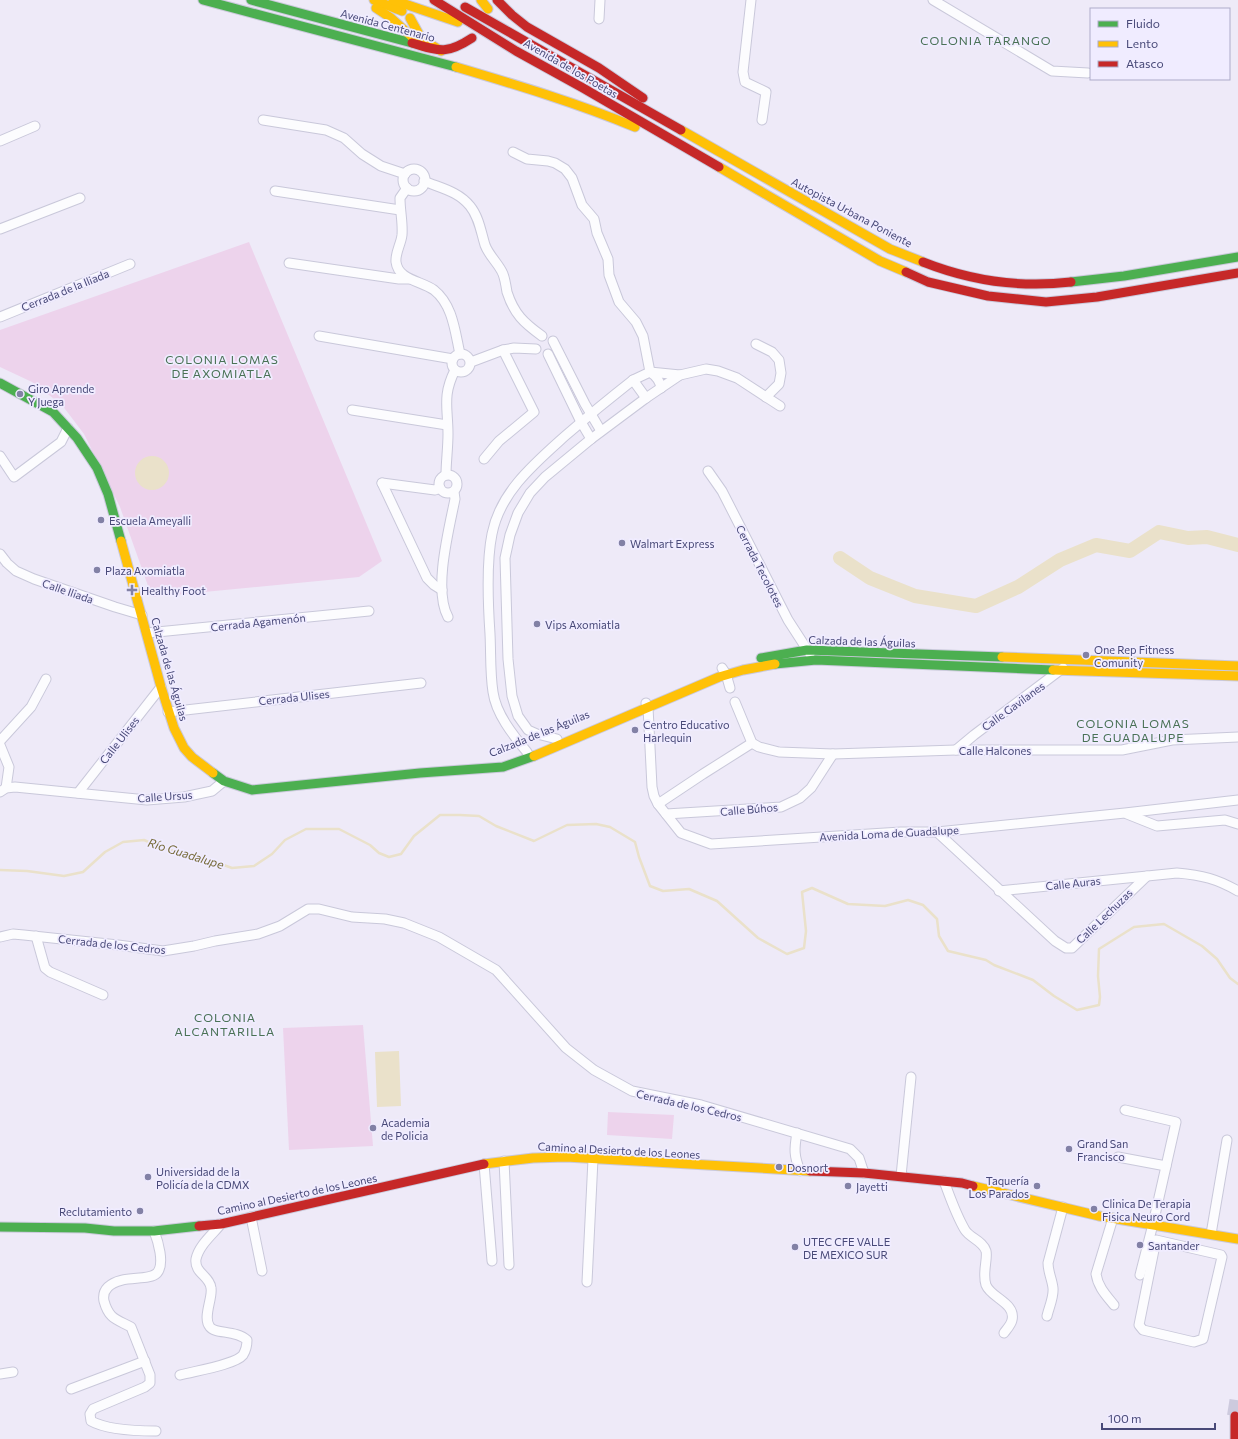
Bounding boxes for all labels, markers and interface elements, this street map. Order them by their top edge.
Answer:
street label: Avenida Centenario [339,6,437,44]
legend [1090,8,1230,80]
text: Fluido [1126,16,1160,30]
district label: COLONIA TARANGO [920,33,1052,47]
street label: Avenida de los Poetas [522,36,620,100]
text: Lento [1126,36,1158,50]
text: Atasco [1126,56,1164,70]
street label: Autopista Urbana Poniente [789,175,915,249]
street label: Cerrada de la Iliada [19,266,111,314]
district label: COLONIA LOMAS DE AXOMIATLA [165,352,279,380]
place label: Giro Aprende Y Juega [28,382,95,409]
marker: Giro Aprende Y Juega [15,389,25,399]
place label: Escuela Ameyalli [109,514,191,527]
marker: Escuela Ameyalli [96,515,106,525]
street label: Cerrada Tecolotes [734,523,786,609]
place label: Walmart Express [630,537,714,550]
marker: Walmart Express [617,538,627,548]
place label: Plaza Axomiatla [105,564,185,577]
marker: Plaza Axomiatla [92,565,102,575]
street label: Calle Iliada [41,576,95,606]
marker: Healthy Foot [126,584,138,596]
place label: Healthy Foot [141,584,206,597]
street label: Cerrada Agamenón [210,611,306,633]
street label: Calzada de las Águilas [149,615,192,722]
place label: Vips Axomiatla [545,618,620,631]
marker: Vips Axomiatla [532,619,542,629]
street label: Calzada de las Águilas [808,632,916,649]
place label: One Rep Fitness Comunity [1094,643,1174,669]
marker: One Rep Fitness Comunity [1081,650,1091,660]
street label: Calle Gavilanes [979,679,1047,733]
street label: Cerrada Ulises [258,687,330,707]
street label: Calzada de las Águilas [486,706,591,759]
street label: Calle Ulises [97,714,141,766]
district label: COLONIA LOMAS DE GUADALUPE [1076,716,1190,744]
place label: Centro Educativo Harlequin [643,718,730,744]
marker: Centro Educativo Harlequin [630,725,640,735]
street label: Calle Halcones [959,744,1031,757]
street label: Calle Ursus [137,788,193,804]
street label: Calle Búhos [720,800,778,818]
street label: Avenida Loma de Guadalupe [819,823,959,843]
water label: Río Guadalupe [146,835,226,871]
street label: Calle Auras [1045,874,1101,892]
street label: Calle Lechuzas [1073,886,1135,946]
street label: Cerrada de los Cedros [58,932,166,956]
district label: COLONIA ALCANTARILLA [175,1010,275,1038]
street label: Cerrada de los Cedros [635,1087,743,1123]
place label: Academia de Policia [381,1116,430,1142]
marker: Academia de Policia [368,1123,378,1133]
place label: Grand San Francisco [1077,1137,1128,1163]
street label: Camino al Desierto de los Leones [537,1139,701,1161]
marker: Grand San Francisco [1064,1144,1074,1154]
place label: Dosnort [787,1161,829,1174]
marker: Dosnort [774,1162,784,1172]
place label: Universidad de la Policía de la CDMX [156,1165,250,1191]
street label: Camino al Desierto de los Leones [216,1171,378,1217]
marker: Universidad de la Policía de la CDMX [143,1172,153,1182]
place label: Taquería Los Parados [969,1174,1029,1200]
place label: Jayetti [856,1180,888,1194]
marker: Jayetti [843,1181,853,1191]
marker: Taquería Los Parados [1032,1181,1042,1191]
place label: Clinica De Terapia Fisica Neuro Cord [1102,1197,1191,1223]
marker: Clinica De Terapia Fisica Neuro Cord [1089,1204,1099,1214]
place label: Reclutamiento [59,1205,132,1218]
marker: Reclutamiento [135,1206,145,1216]
place label: UTEC CFE VALLE DE MEXICO SUR [803,1235,890,1261]
place label: Santander [1148,1239,1200,1252]
marker: Santander [1135,1240,1145,1250]
marker: UTEC CFE VALLE DE MEXICO SUR [790,1242,800,1252]
scale bar [1102,1405,1215,1431]
text: 100 m [1108,1411,1142,1425]

